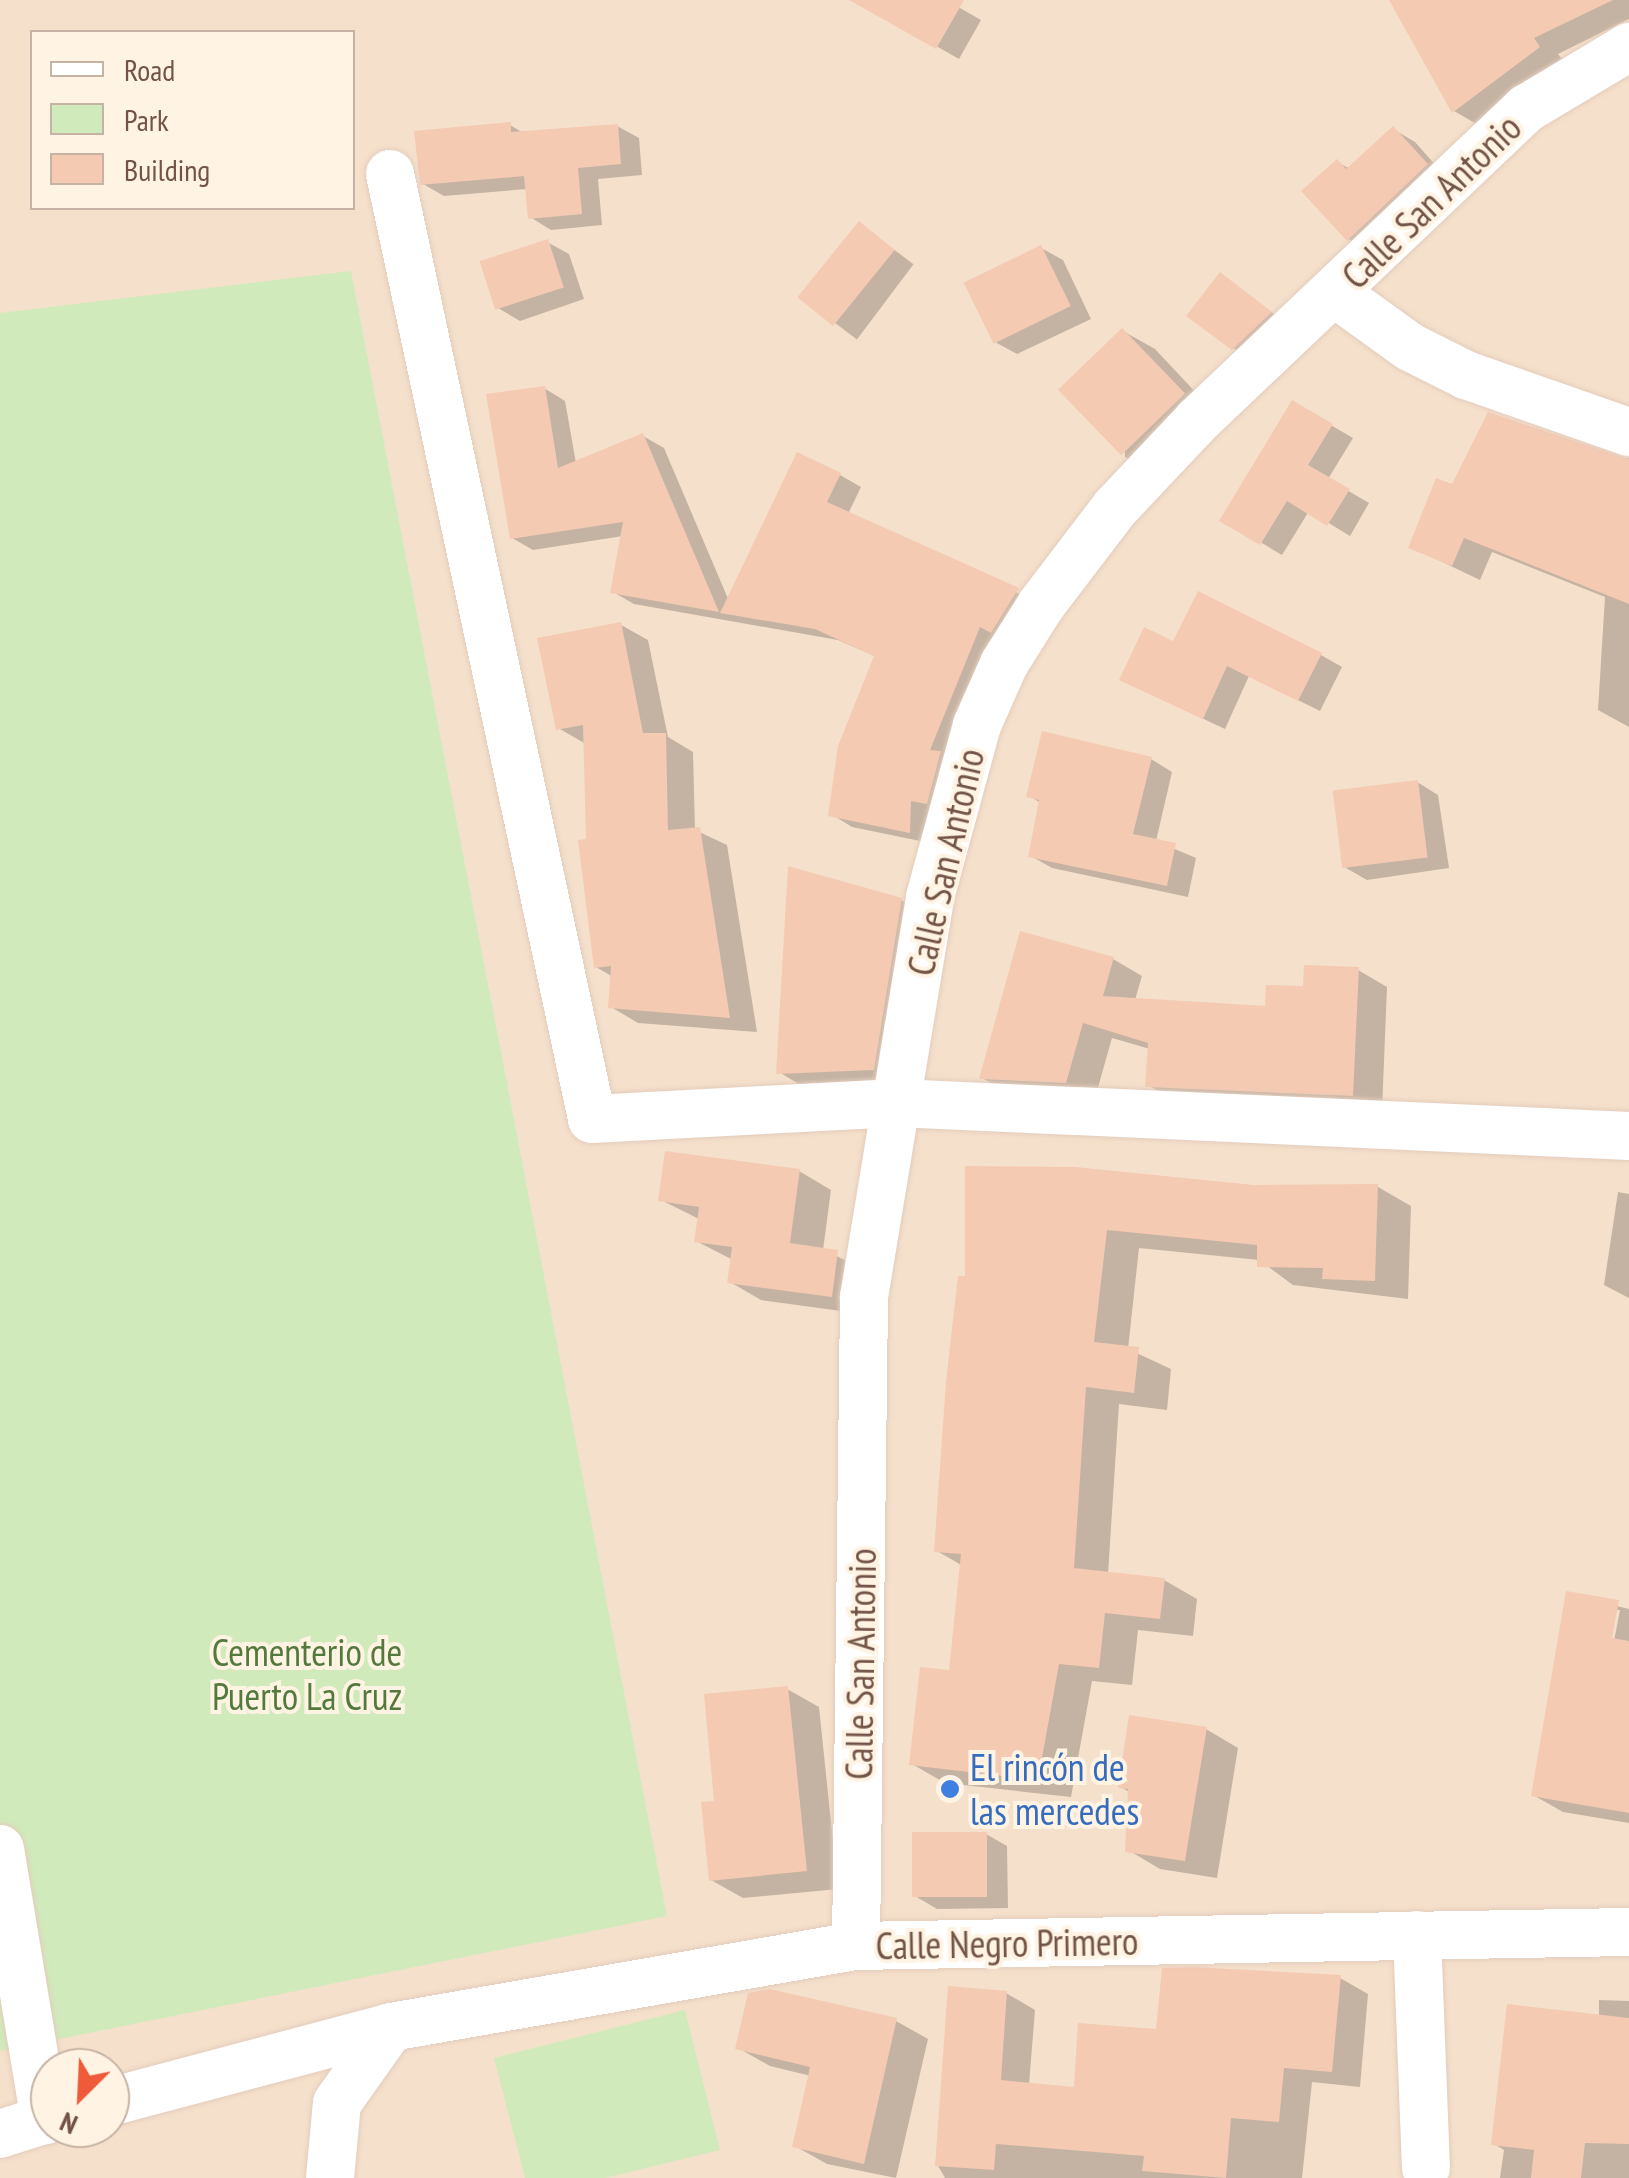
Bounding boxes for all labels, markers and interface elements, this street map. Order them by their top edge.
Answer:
legend [30,30,355,210]
text: Road [124,50,175,89]
text: Park [124,100,169,139]
street label: Calle San Antonio [1332,104,1530,298]
text: Building [124,150,210,189]
street label: Calle San Antonio [897,744,993,980]
street label: Calle San Antonio [835,1547,885,1781]
park label: Cementerio de Puerto La Cruz [212,1629,402,1718]
place label: El rincón de las mercedes [970,1744,1139,1834]
marker: El rincón de las mercedes [939,1778,961,1800]
street label: Calle Negro Primero [875,1918,1139,1968]
north arrow [30,2048,130,2148]
text: N [54,2104,83,2144]

